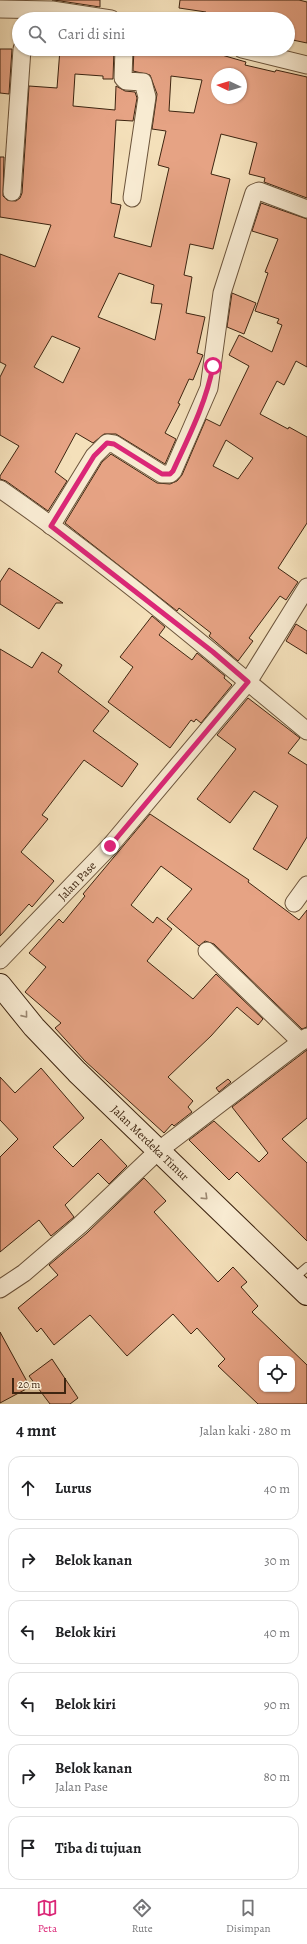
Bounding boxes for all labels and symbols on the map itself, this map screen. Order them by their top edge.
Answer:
north arrow [211,68,247,104]
route start [204,357,222,375]
route end [101,837,119,855]
street label: Jalan Pase [54,858,100,904]
one-way arrow [20,1011,27,1018]
street label: Jalan Merdeka Timur [108,1102,193,1185]
one-way arrow [200,1192,208,1199]
scale bar [12,1376,66,1395]

